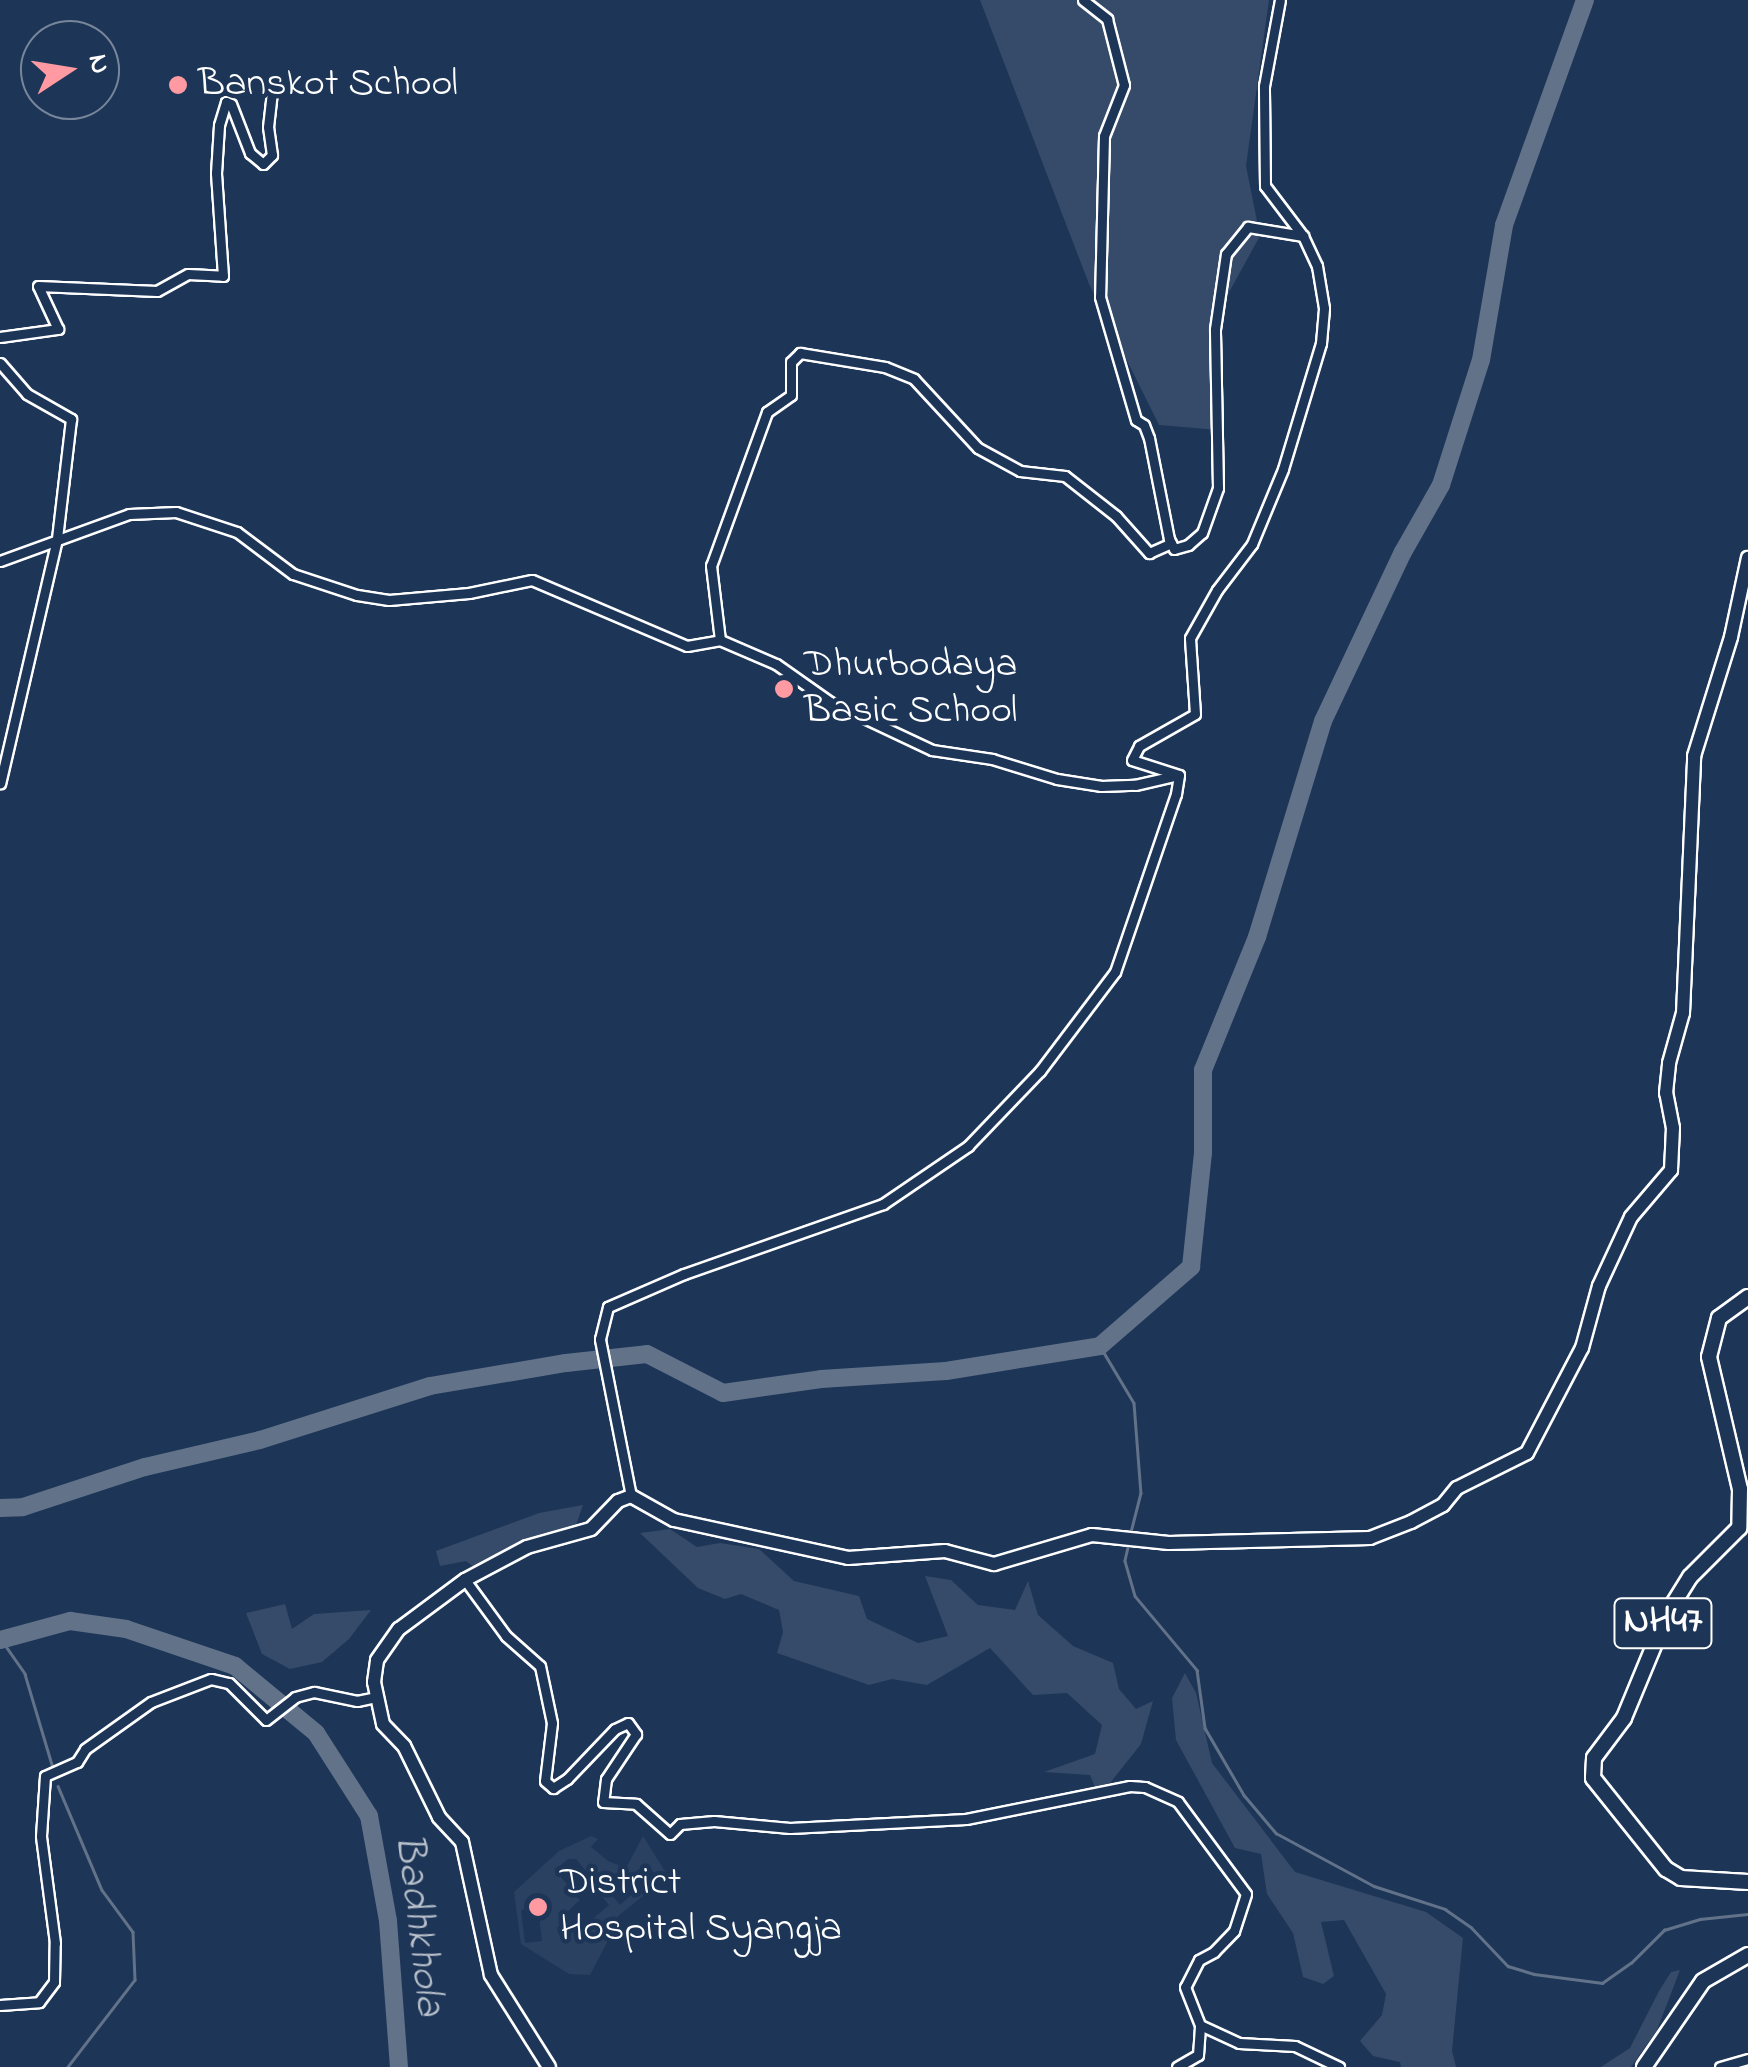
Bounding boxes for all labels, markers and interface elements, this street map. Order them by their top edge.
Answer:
north arrow [20,20,120,120]
text: N [76,51,120,78]
place label: Banskot School [198,61,458,109]
marker: Banskot School [167,74,189,96]
place label: Dhurbodaya Basic School [804,642,1017,736]
marker: Dhurbodaya Basic School [773,678,795,700]
road number: NH47 [1613,1590,1713,1656]
water label: Badhkhola [382,1831,454,2019]
place label: District Hospital Syangja [560,1860,842,1954]
marker: District Hospital Syangja [525,1894,551,1920]

